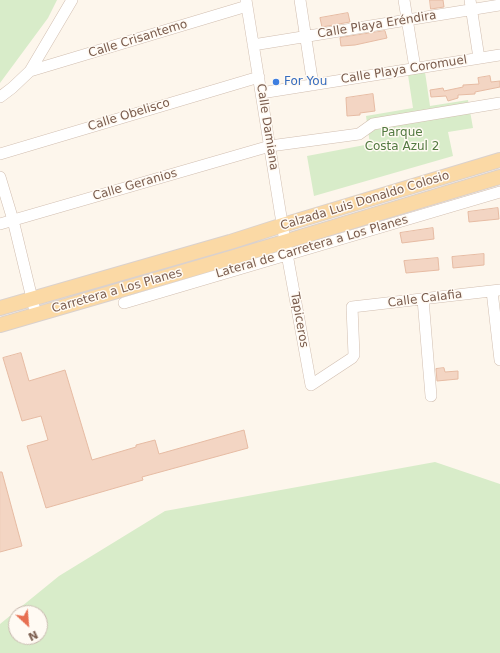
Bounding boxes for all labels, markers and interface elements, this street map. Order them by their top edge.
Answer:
street label: Calle Playa Eréndira [316,8,438,42]
street label: Calle Crisantemo [87,17,189,61]
street label: Calle Playa Coromuel [340,53,468,87]
place label: For You [284,75,327,89]
marker: For You [271,77,281,87]
street label: Calle Damiana [253,83,281,171]
street label: Calle Obelisco [86,96,172,134]
park label: Parque Costa Azul 2 [365,126,439,154]
street label: Calle Geranios [91,166,179,204]
street label: Calzada Luis Donaldo Colosio [279,168,451,234]
street label: Lateral de Carretera a Los Planes [214,213,410,281]
street label: Carretera a Los Planes [50,265,184,317]
street label: Calle Calafia [387,287,463,311]
street label: Tapiceros [287,291,311,349]
north arrow [8,605,48,645]
text: N [26,627,40,643]

